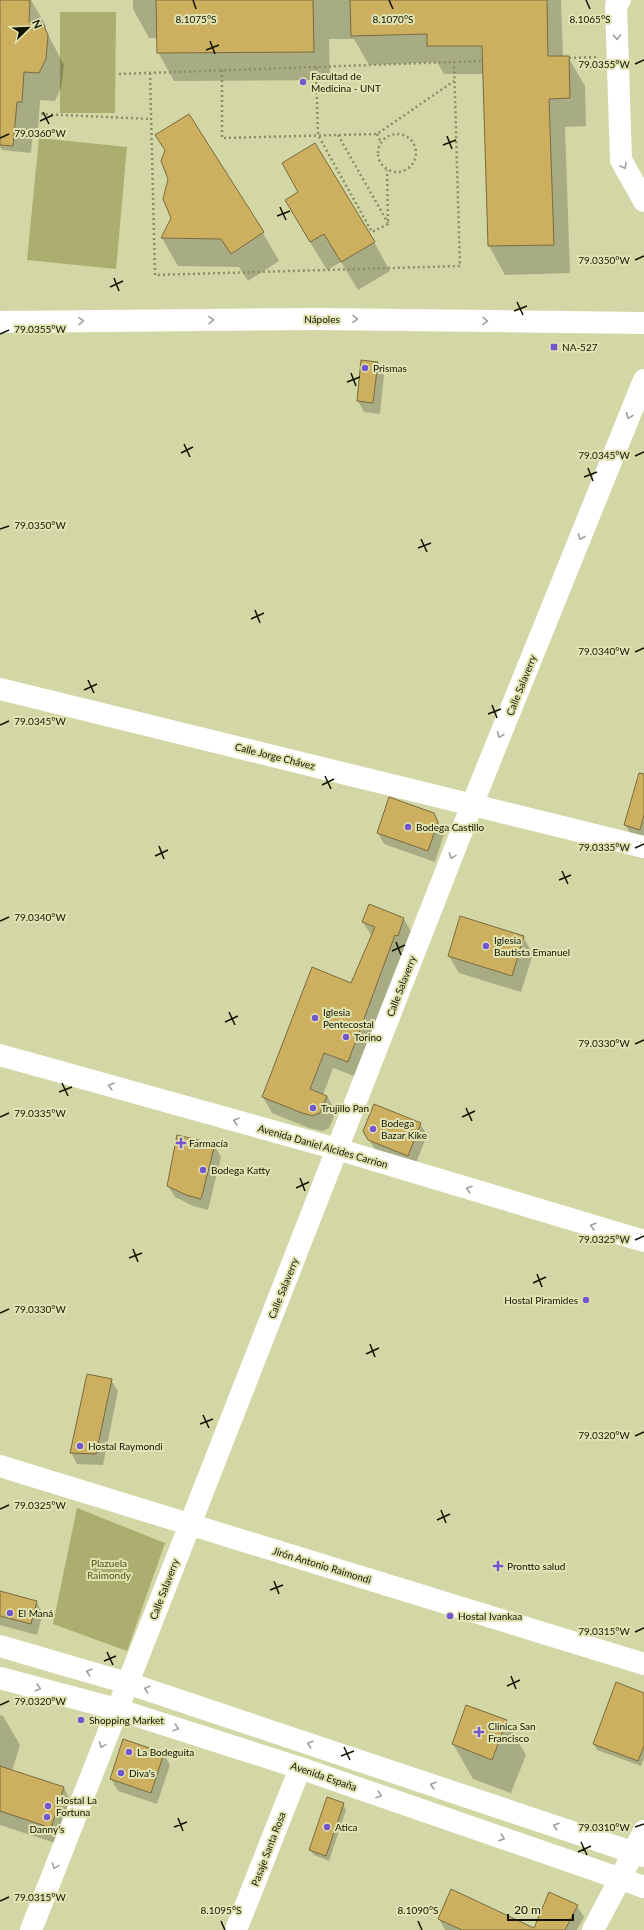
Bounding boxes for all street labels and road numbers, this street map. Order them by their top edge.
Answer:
street label: Nápoles [304,313,340,325]
street label: Calle Salaverry [503,652,539,717]
street label: Calle Jorge Chávez [234,740,317,772]
street label: Calle Salaverry [384,953,418,1018]
street label: Avenida Daniel Alcides Carrion [257,1122,389,1170]
street label: Calle Salaverry [265,1255,301,1320]
street label: Jirón Antonio Raimondi [271,1544,373,1586]
street label: Calle Salaverry [147,1556,181,1621]
street label: Avenida España [289,1759,359,1793]
street label: Pasaje Santa Rosa [248,1810,288,1888]

